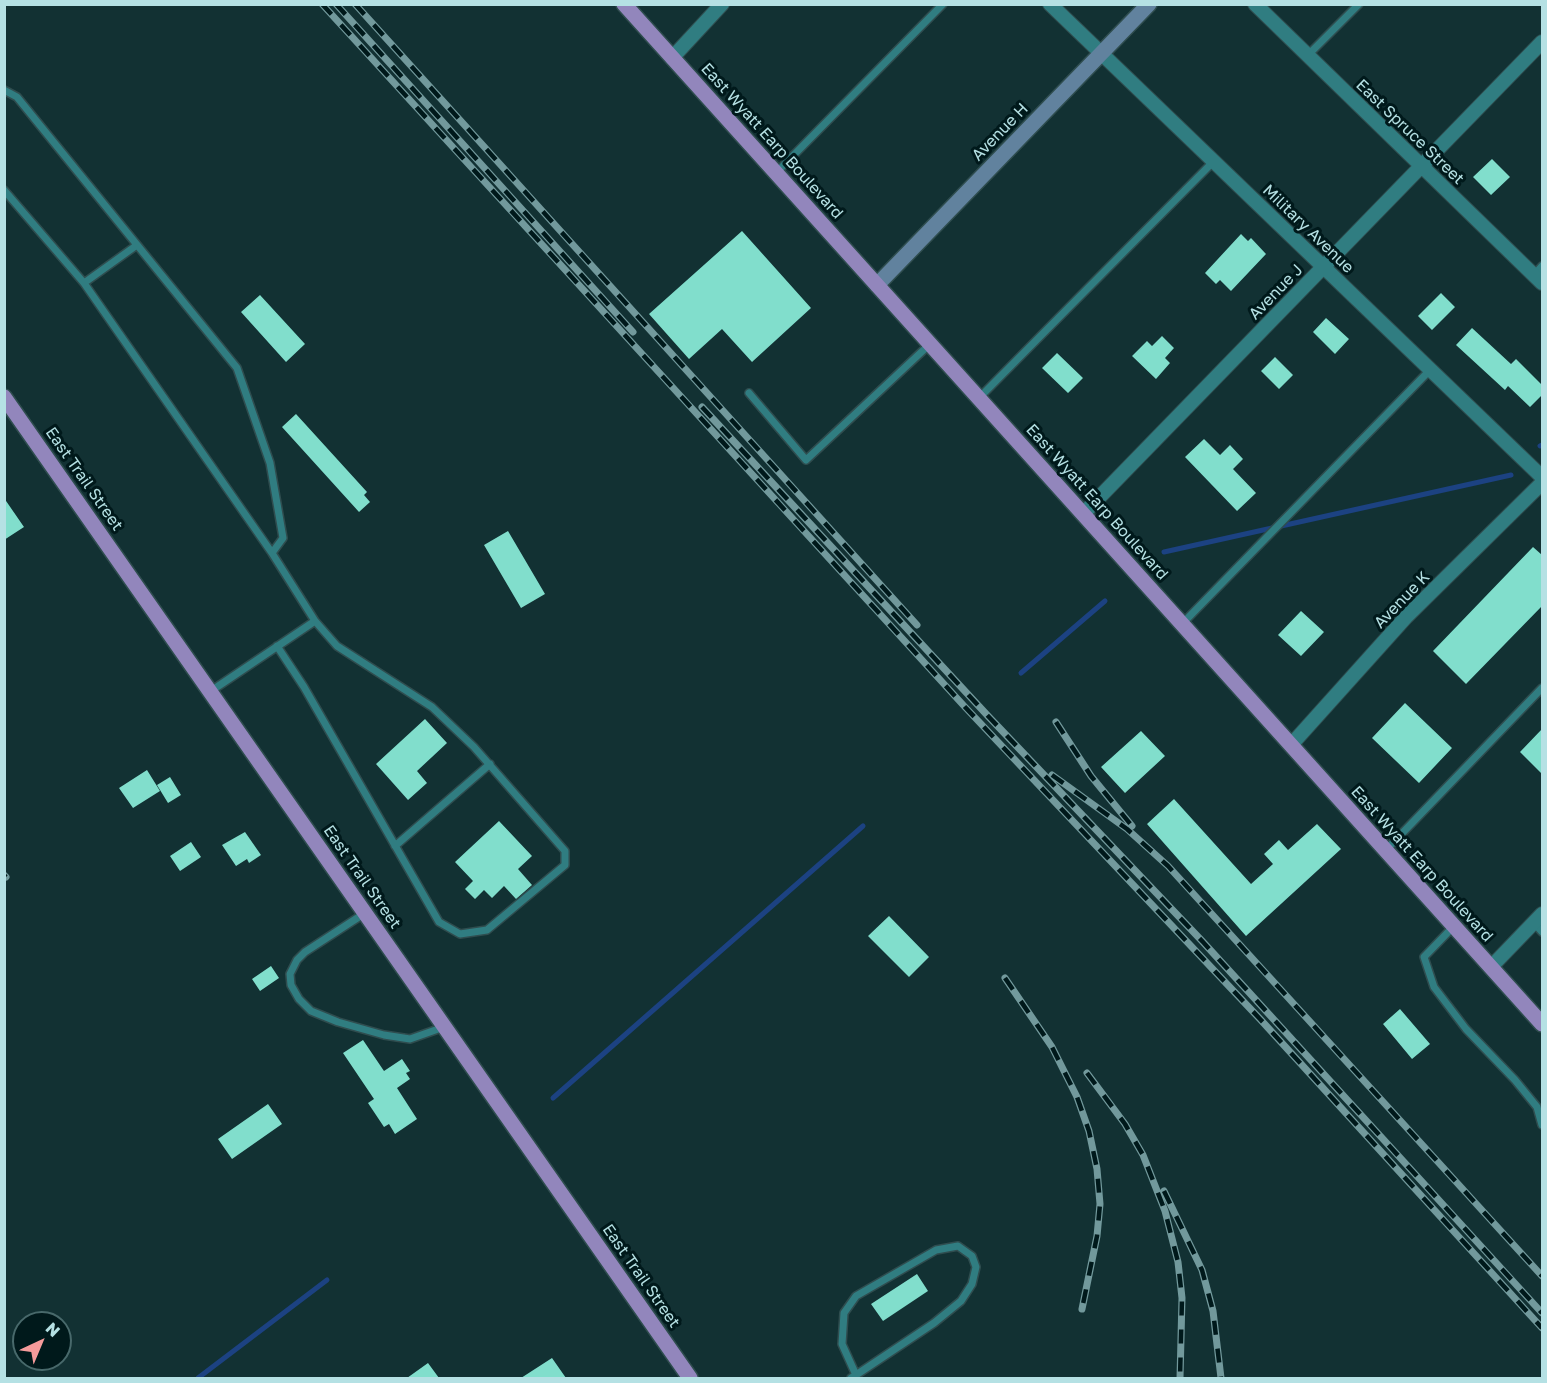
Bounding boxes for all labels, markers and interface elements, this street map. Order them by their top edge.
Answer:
street label: East Wyatt Earp Boulevard [697,59,847,223]
street label: East Spruce Street [1352,75,1468,189]
street label: Avenue H [968,99,1032,165]
street label: Military Avenue [1259,181,1357,277]
street label: Avenue J [1245,260,1307,324]
street label: East Wyatt Earp Boulevard [1022,420,1172,584]
street label: East Trail Street [41,424,127,534]
street label: Avenue K [1370,568,1434,632]
street label: East Wyatt Earp Boulevard [1347,782,1497,946]
street label: East Trail Street [319,822,405,932]
street label: East Trail Street [598,1221,684,1331]
north arrow [12,1311,72,1371]
text: N [42,1318,64,1341]

